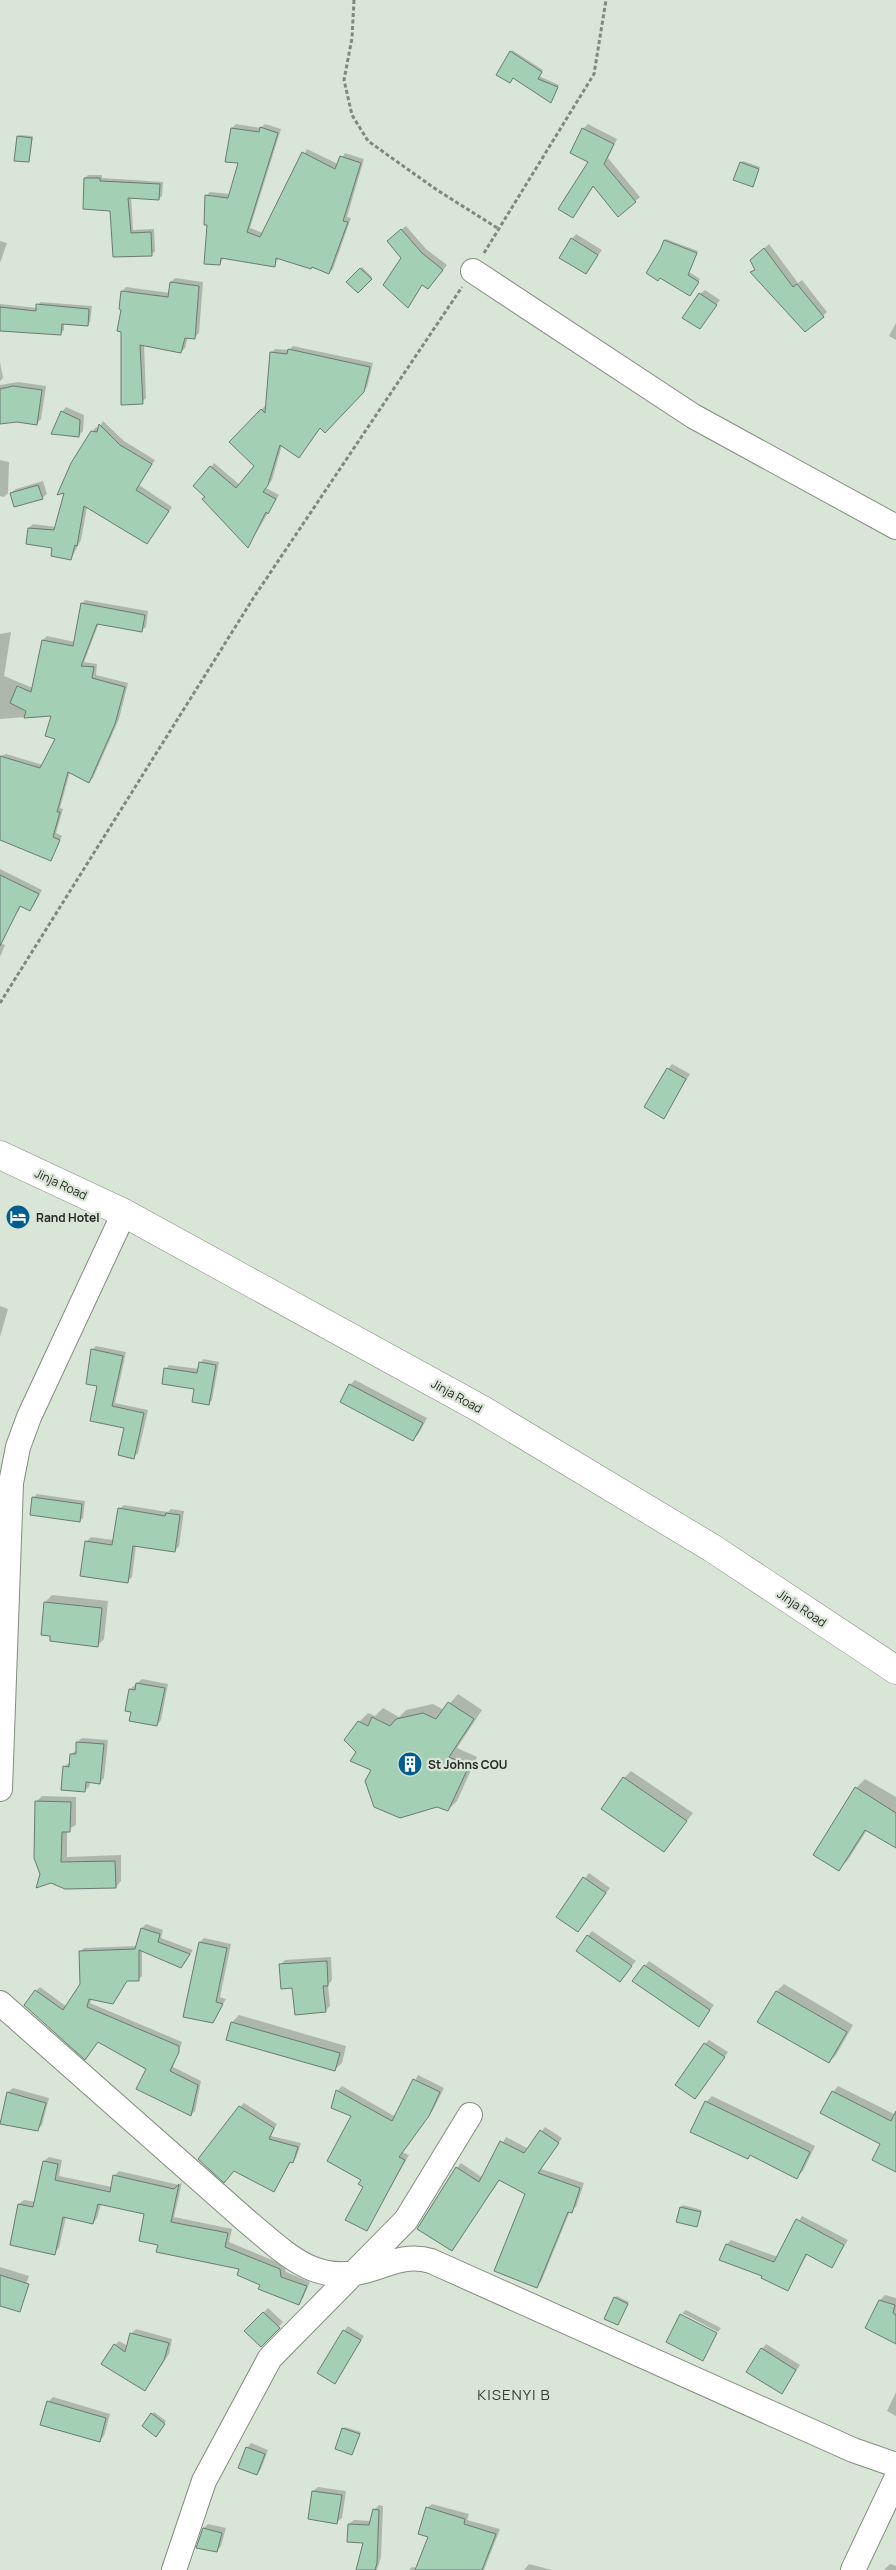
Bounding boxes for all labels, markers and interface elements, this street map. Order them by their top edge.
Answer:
street label: Jinja Road [32,1164,90,1204]
hotel icon: Rand Hotel [5,1204,31,1230]
place label: Rand Hotel [36,1209,100,1226]
street label: Jinja Road [428,1375,486,1417]
street label: Jinja Road [774,1585,830,1631]
building icon: St Johns COU [397,1751,423,1777]
place label: St Johns COU [428,1756,507,1773]
district label: KISENYI B [477,2384,551,2405]

